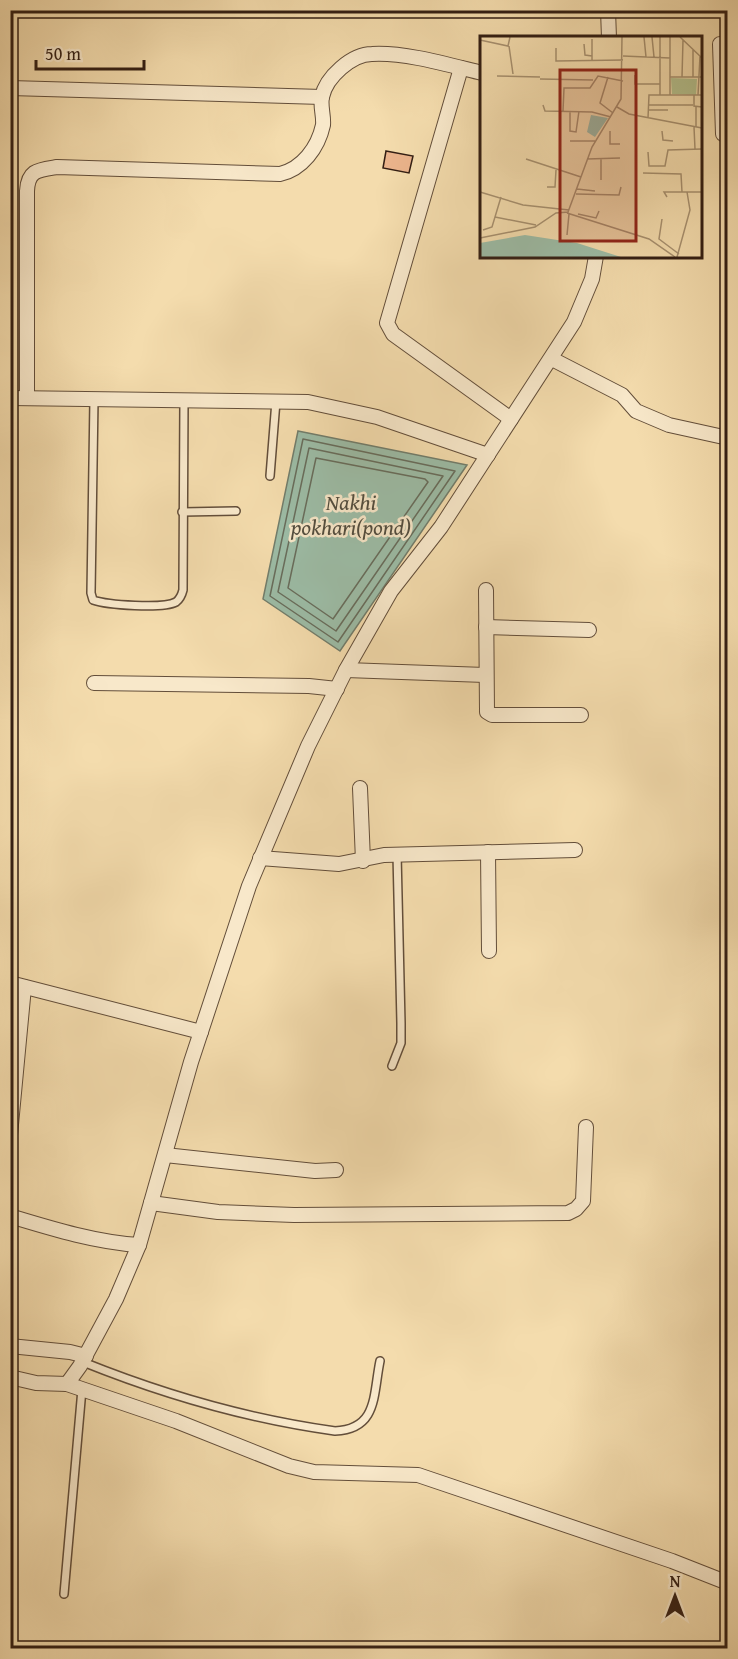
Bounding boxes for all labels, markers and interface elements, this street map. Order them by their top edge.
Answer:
scale bar [36,33,144,71]
inset map [480,36,702,258]
text: 50 m [45,40,81,67]
water label: Nakhi pokhari(pond) [290,486,411,543]
north arrow [645,1566,705,1626]
text: N [670,1569,681,1593]

